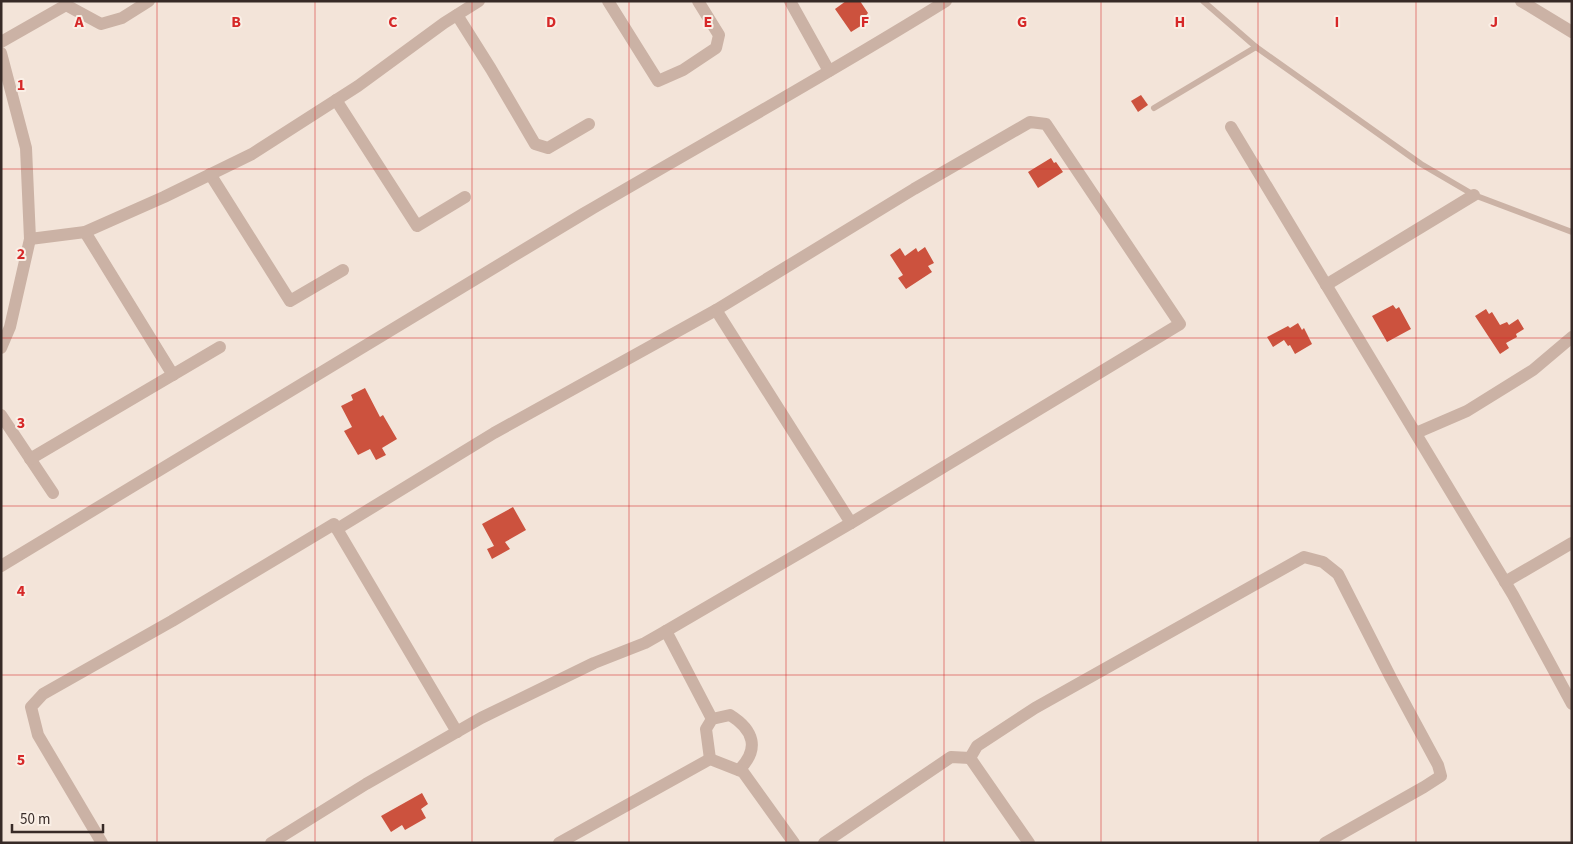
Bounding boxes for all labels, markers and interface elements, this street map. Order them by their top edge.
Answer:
text: A [73,11,84,33]
text: B [231,11,241,33]
text: C [388,11,398,33]
text: D [546,11,556,33]
text: E [704,11,712,33]
text: F [861,11,869,33]
text: G [1017,11,1027,33]
text: H [1175,11,1185,33]
text: I [1335,11,1339,33]
text: J [1490,11,1498,33]
text: 1 [17,74,25,96]
text: 2 [17,243,25,265]
text: 3 [17,412,25,434]
text: 4 [17,580,26,602]
text: 5 [17,749,25,771]
scale bar [12,802,104,834]
text: 50 m [20,809,50,830]

